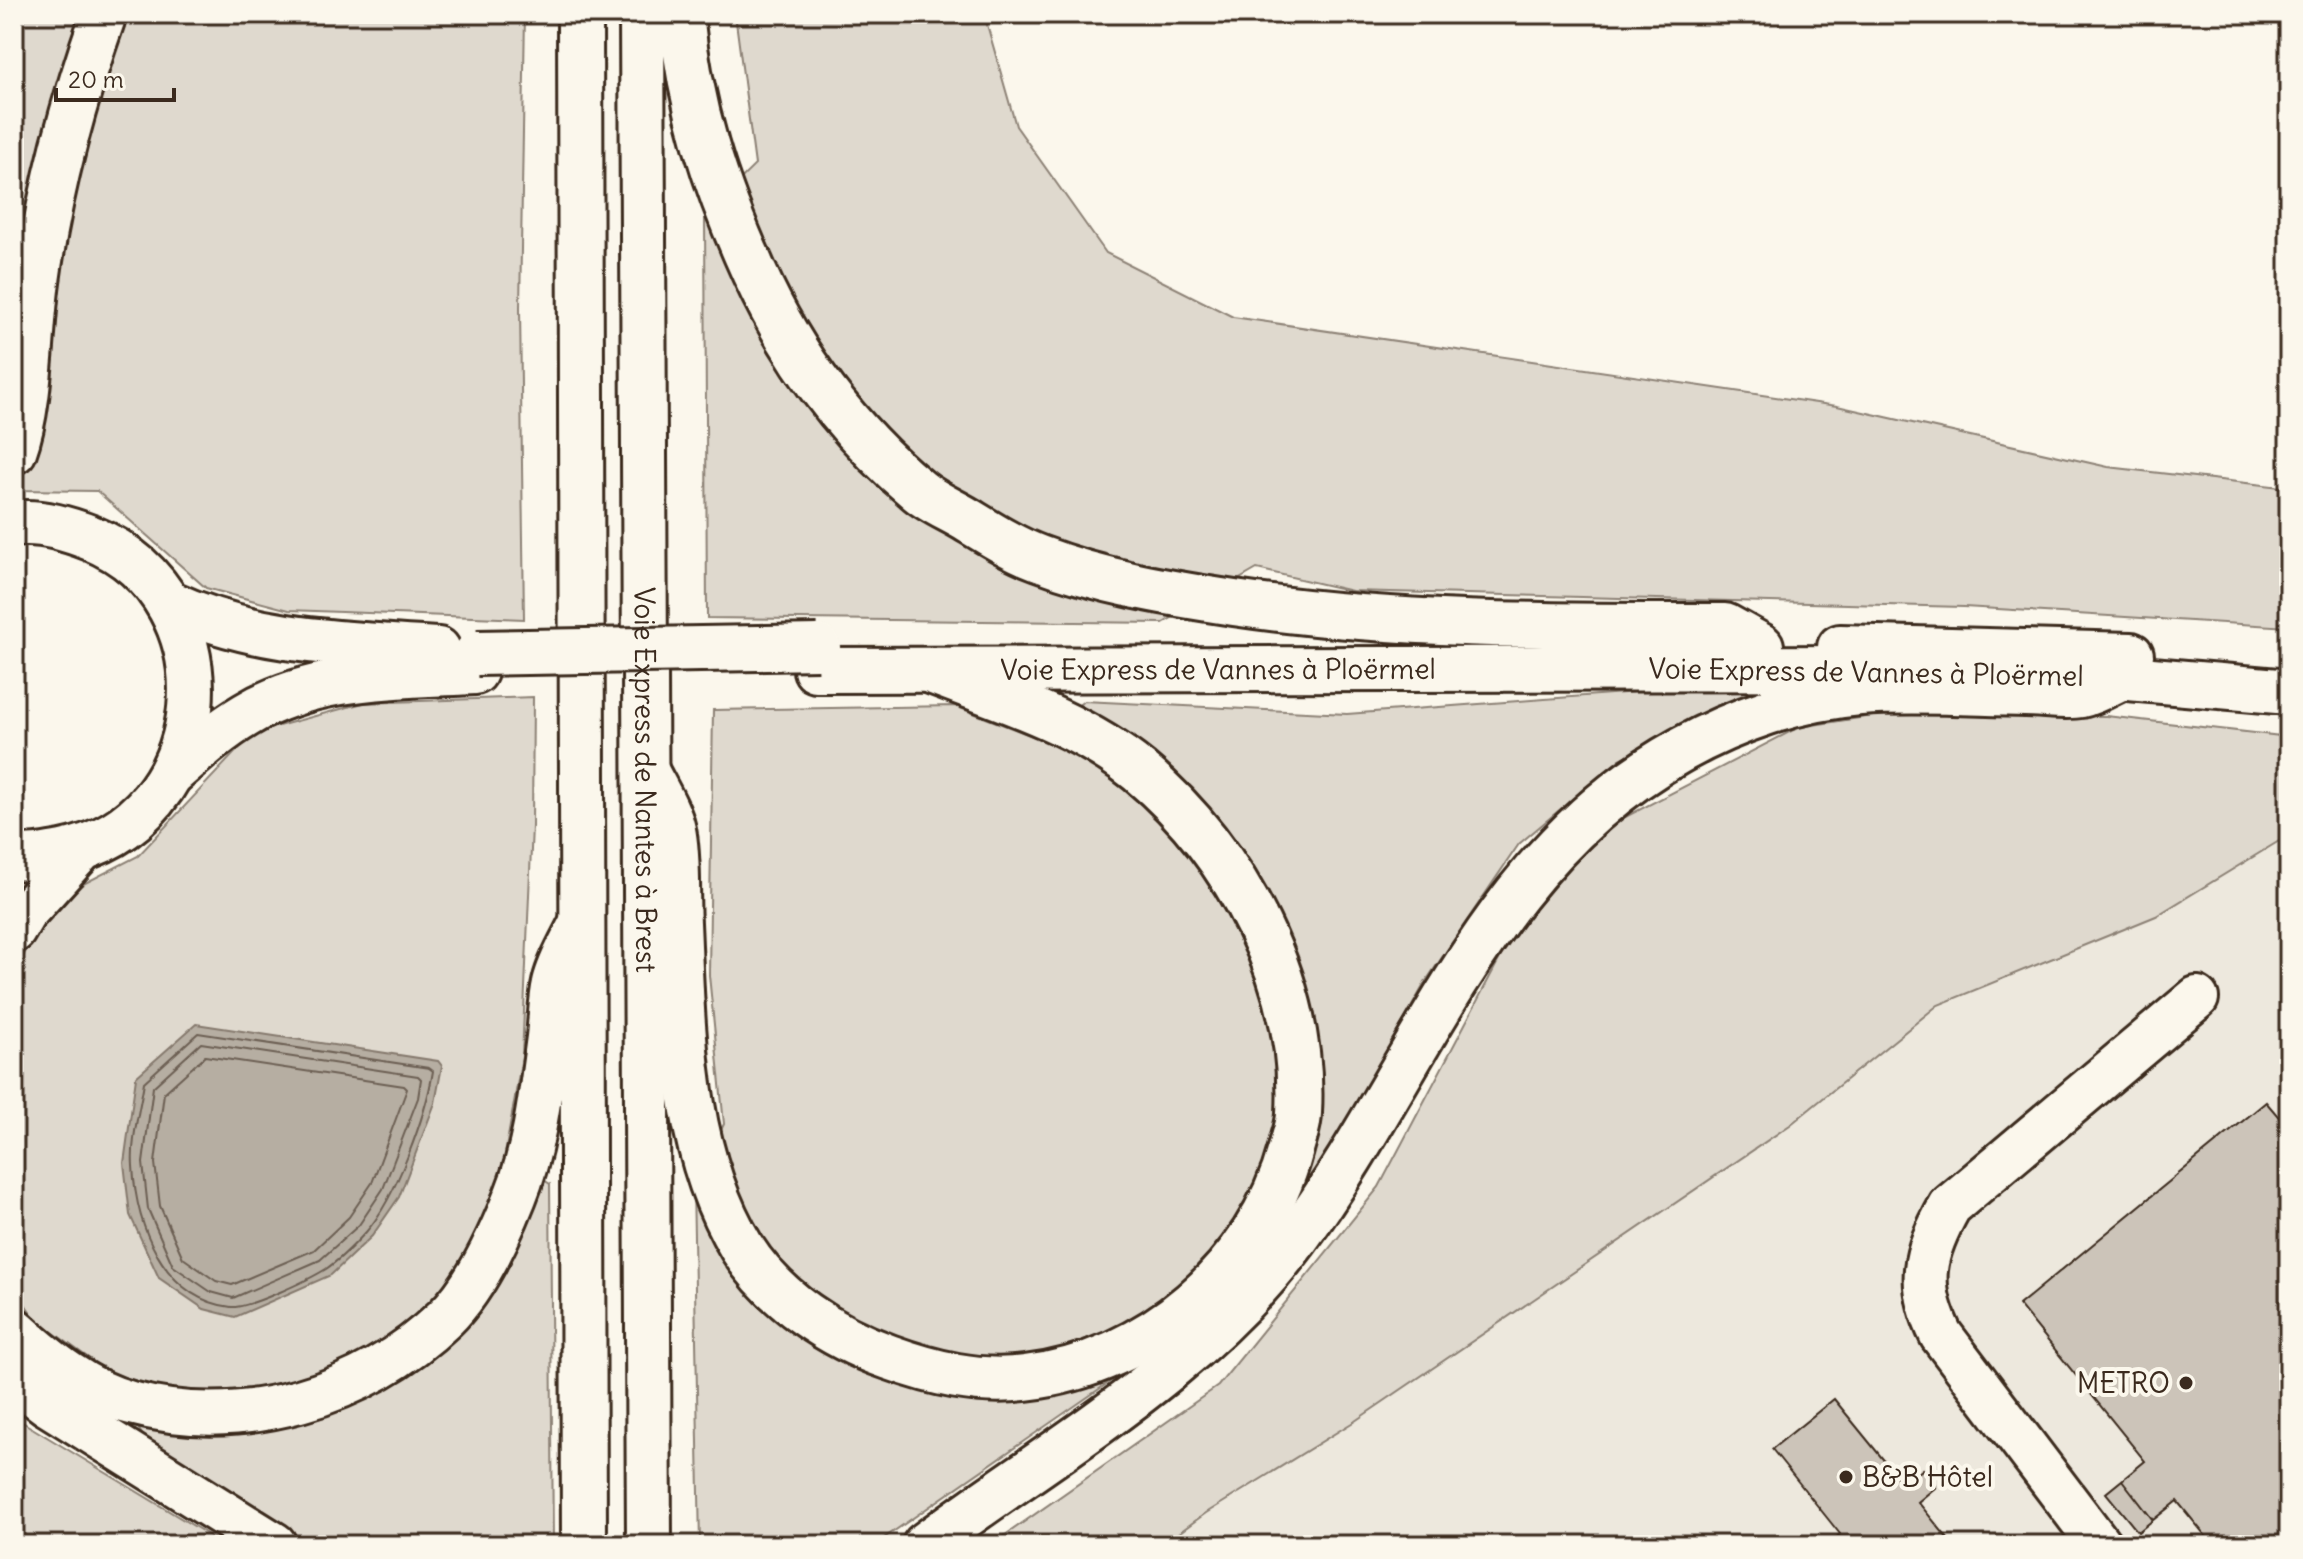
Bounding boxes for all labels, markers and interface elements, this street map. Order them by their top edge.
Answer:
scale bar [56,52,174,102]
text: 20 m [68,64,124,94]
street label: Voie Express de Nantes à Brest [627,587,664,973]
street label: Voie Express de Vannes à Ploërmel [1648,650,2084,694]
street label: Voie Express de Vannes à Ploërmel [1000,651,1436,688]
place label: METRO [2077,1365,2170,1401]
marker: METRO [2177,1374,2195,1392]
place label: B&B Hôtel [1862,1459,1993,1495]
marker: B&B Hôtel [1837,1468,1855,1486]

